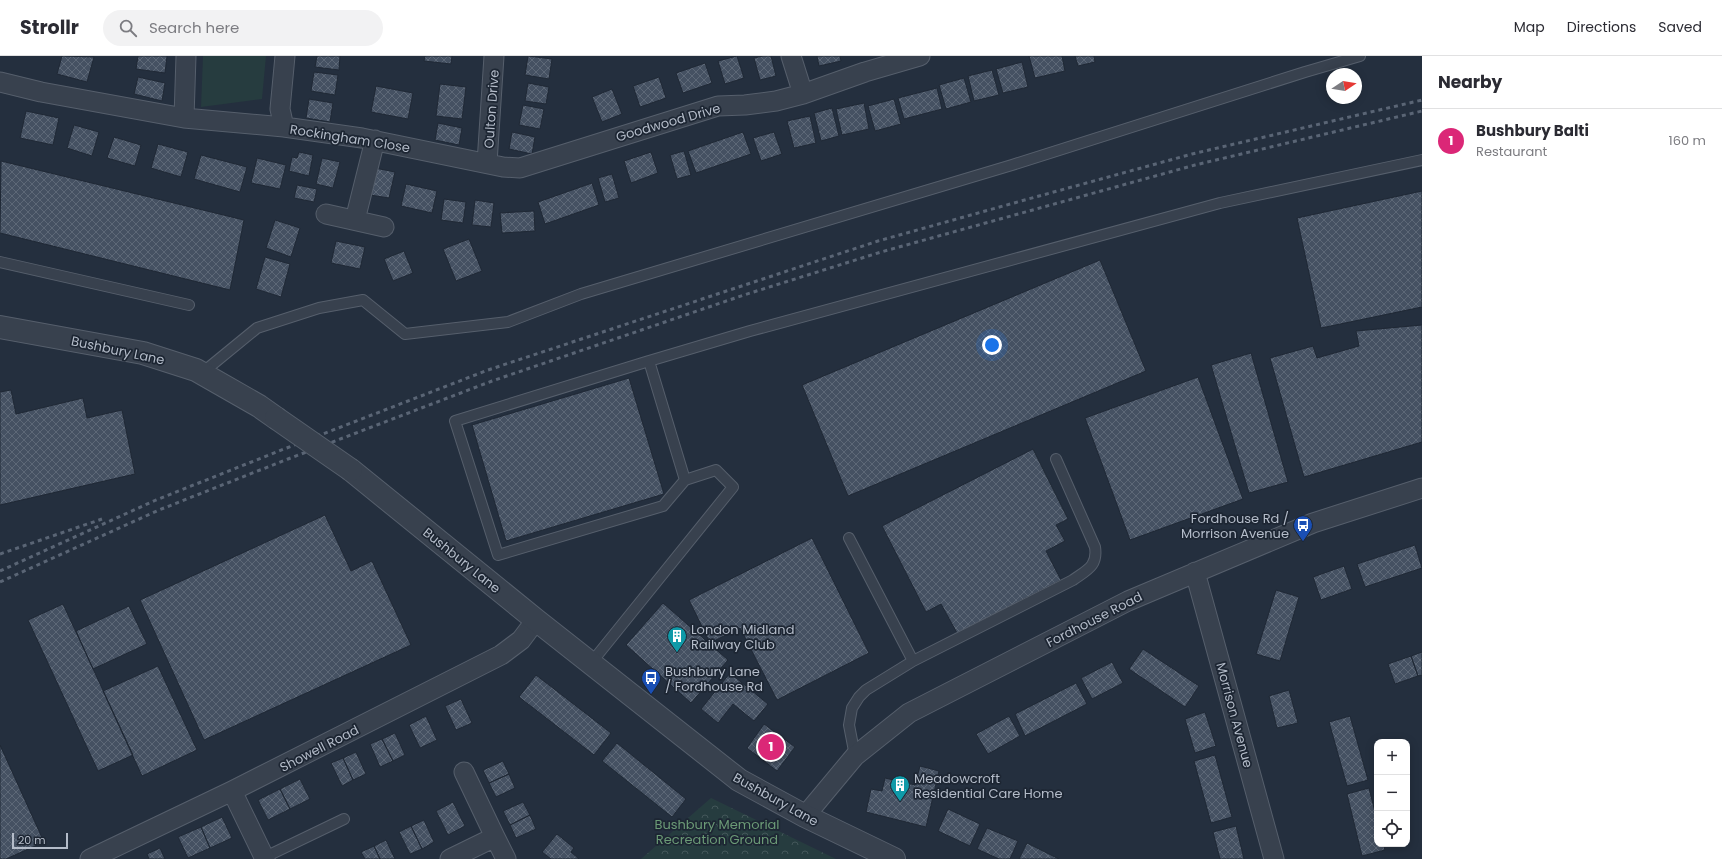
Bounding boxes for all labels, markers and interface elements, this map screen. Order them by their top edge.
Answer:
search box [103,10,383,46]
text: Strollr [20,14,79,41]
icon: search [117,17,139,39]
text: Search here [149,17,239,38]
text: Map [1514,17,1545,37]
text: Directions [1567,17,1636,37]
text: Saved [1658,17,1702,37]
north arrow [1326,68,1362,104]
street label: Oulton Drive [479,69,504,149]
text: Nearby [1438,70,1502,94]
street label: Goodwood Drive [614,99,723,146]
street label: Rockingham Close [288,120,411,157]
text: Bushbury Balti [1476,120,1589,141]
text: 1 [1449,131,1453,150]
text: 160 m [1669,131,1706,150]
text: Restaurant [1476,142,1547,161]
street label: Bushbury Lane [69,331,166,370]
your location [982,335,1002,355]
place label: Fordhouse Rd / Morrison Avenue [1181,509,1289,543]
bus stop icon: Fordhouse Rd / Morrison Avenue [1292,514,1314,542]
street label: Bushbury Lane [419,523,505,598]
street label: Fordhouse Road [1043,587,1146,652]
place label: London Midland Railway Club [691,620,794,654]
building icon: London Midland Railway Club [666,625,688,653]
street label: Morrison Avenue [1211,660,1258,770]
place label: Bushbury Lane / Fordhouse Rd [665,662,763,696]
bus stop icon: Bushbury Lane / Fordhouse Rd [640,667,662,695]
street label: Showell Road [276,720,362,777]
pin: 1 [758,732,784,762]
map controls [1374,739,1410,847]
button: + [1374,739,1410,775]
street label: Bushbury Lane [730,768,822,831]
place label: Meadowcroft Residential Care Home [914,769,1062,803]
building icon: Meadowcroft Residential Care Home [889,774,911,802]
button: − [1374,775,1410,811]
button: locate [1374,811,1410,847]
park label: Bushbury Memorial Recreation Ground [654,815,780,849]
scale bar [12,831,68,850]
text: 20 m [18,832,46,848]

